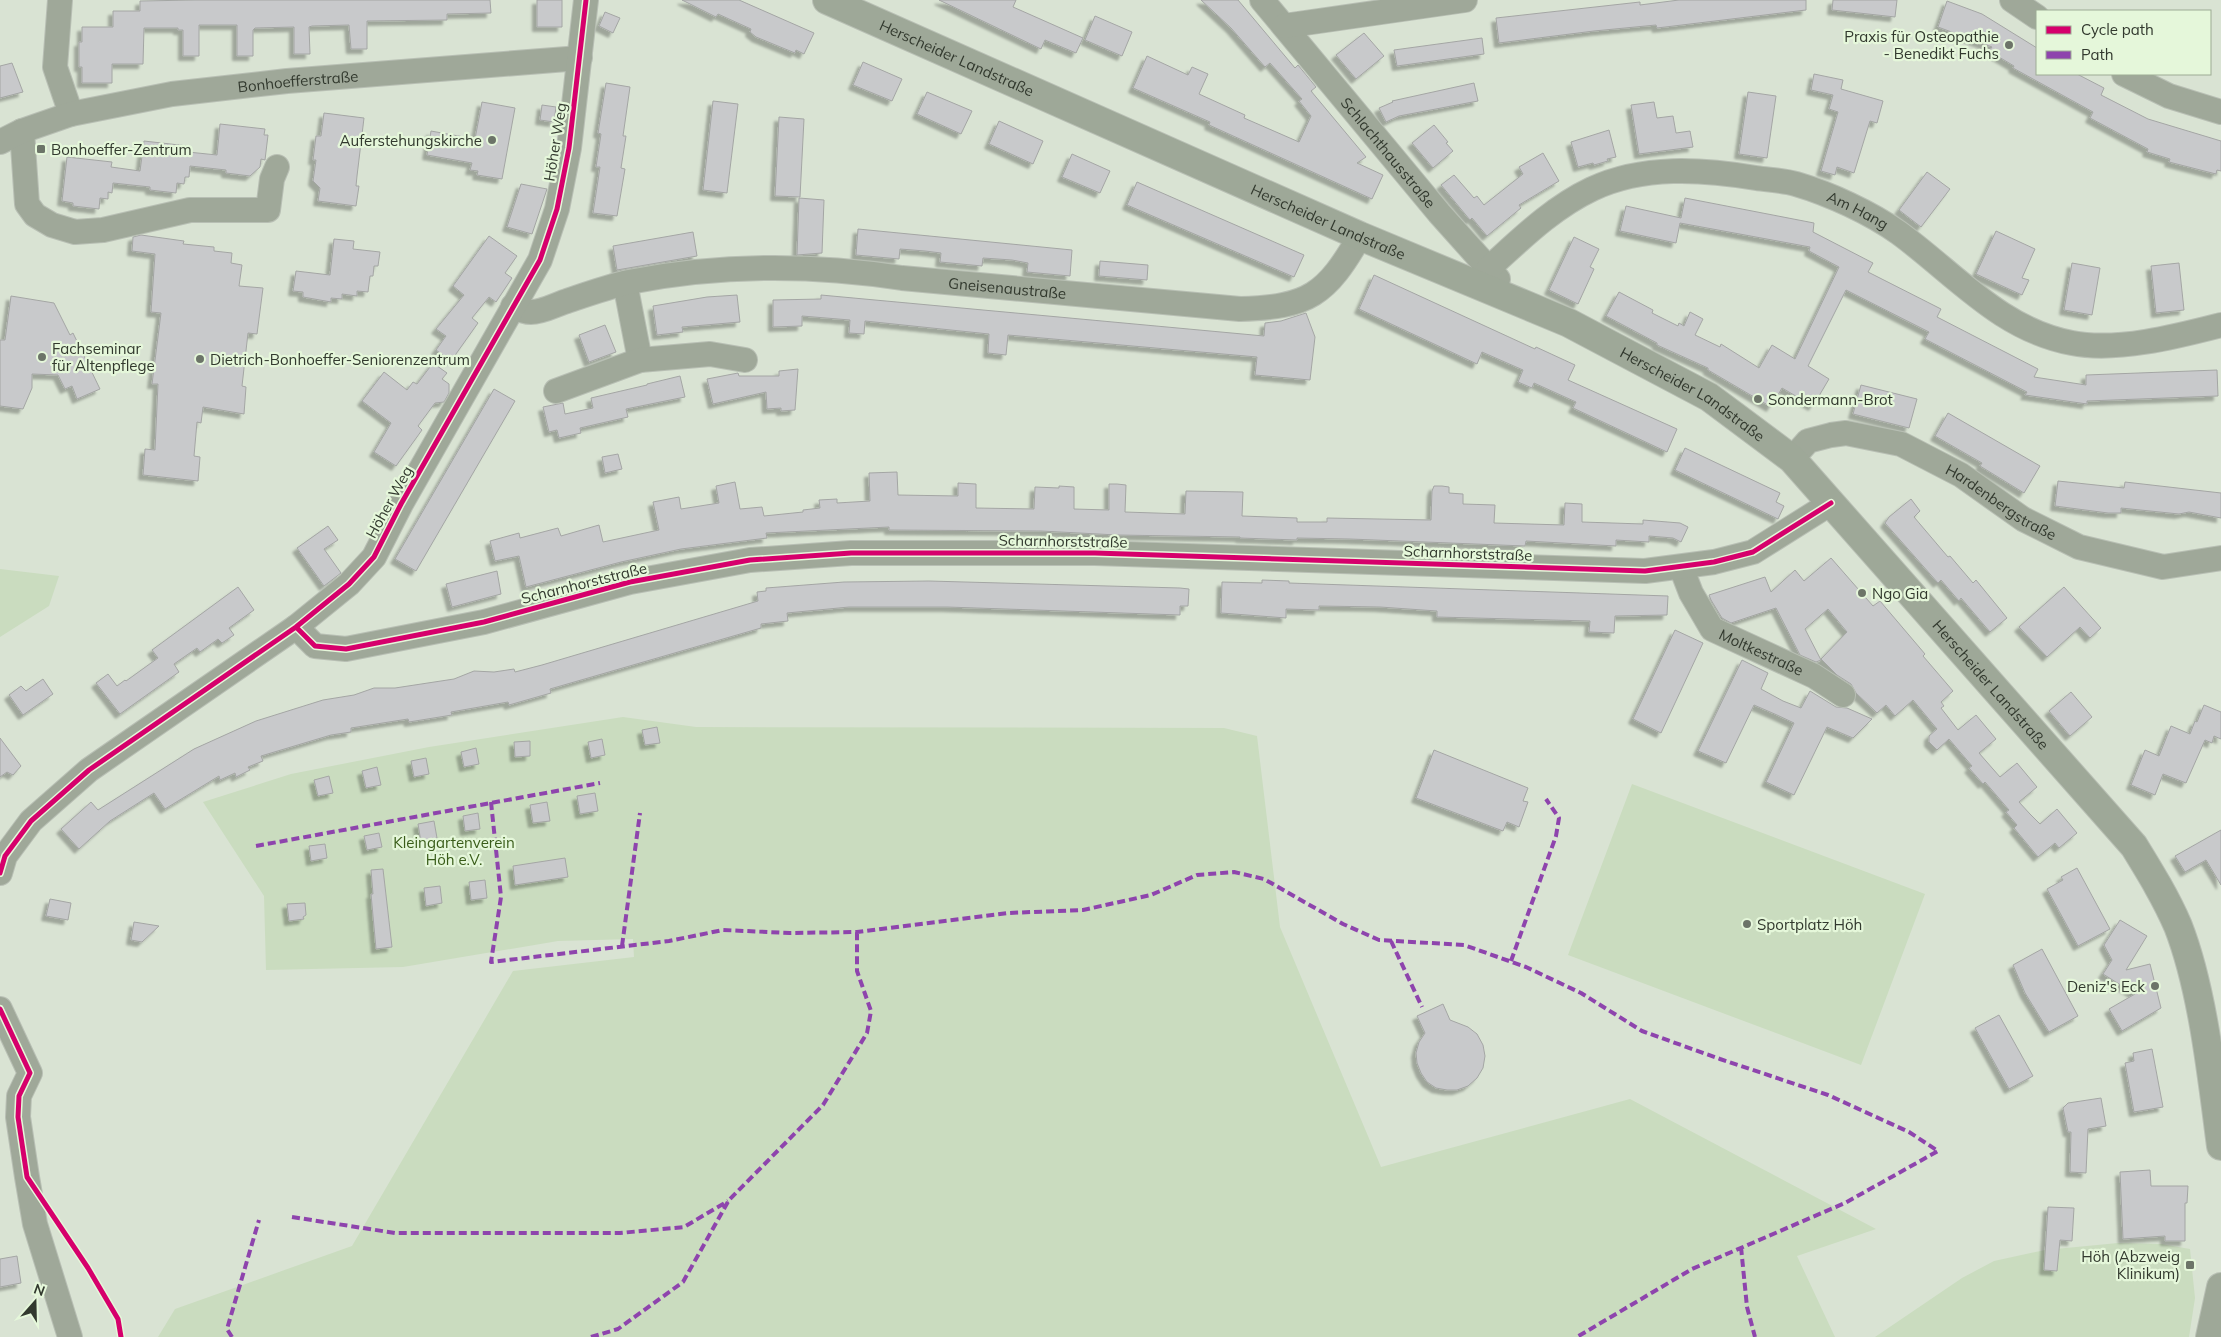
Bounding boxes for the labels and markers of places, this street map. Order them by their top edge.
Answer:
place label: Praxis für Osteopathie - Benedikt Fuchs [1844,27,1999,63]
marker: Praxis für Osteopathie - Benedikt Fuchs [2003,39,2015,51]
place label: Auferstehungskirche [339,131,482,150]
marker: Auferstehungskirche [486,134,498,146]
place label: Bonhoeffer-Zentrum [51,140,192,159]
marker: Bonhoeffer-Zentrum [35,143,47,155]
place label: Fachseminar für Altenpflege [52,339,155,375]
place label: Dietrich-Bonhoeffer-Seniorenzentrum [210,350,470,369]
marker: Fachseminar für Altenpflege [36,351,48,363]
marker: Dietrich-Bonhoeffer-Seniorenzentrum [194,353,206,365]
place label: Sondermann-Brot [1768,390,1893,409]
marker: Sondermann-Brot [1752,393,1764,405]
place label: Ngo Gia [1872,584,1928,603]
marker: Ngo Gia [1856,587,1868,599]
place label: Sportplatz Höh [1757,915,1862,934]
marker: Sportplatz Höh [1741,918,1753,930]
place label: Deniz's Eck [2067,977,2145,996]
marker: Deniz's Eck [2149,980,2161,992]
place label: Höh (Abzweig Klinikum) [2081,1247,2180,1283]
marker: Höh (Abzweig Klinikum) [2184,1259,2196,1271]

